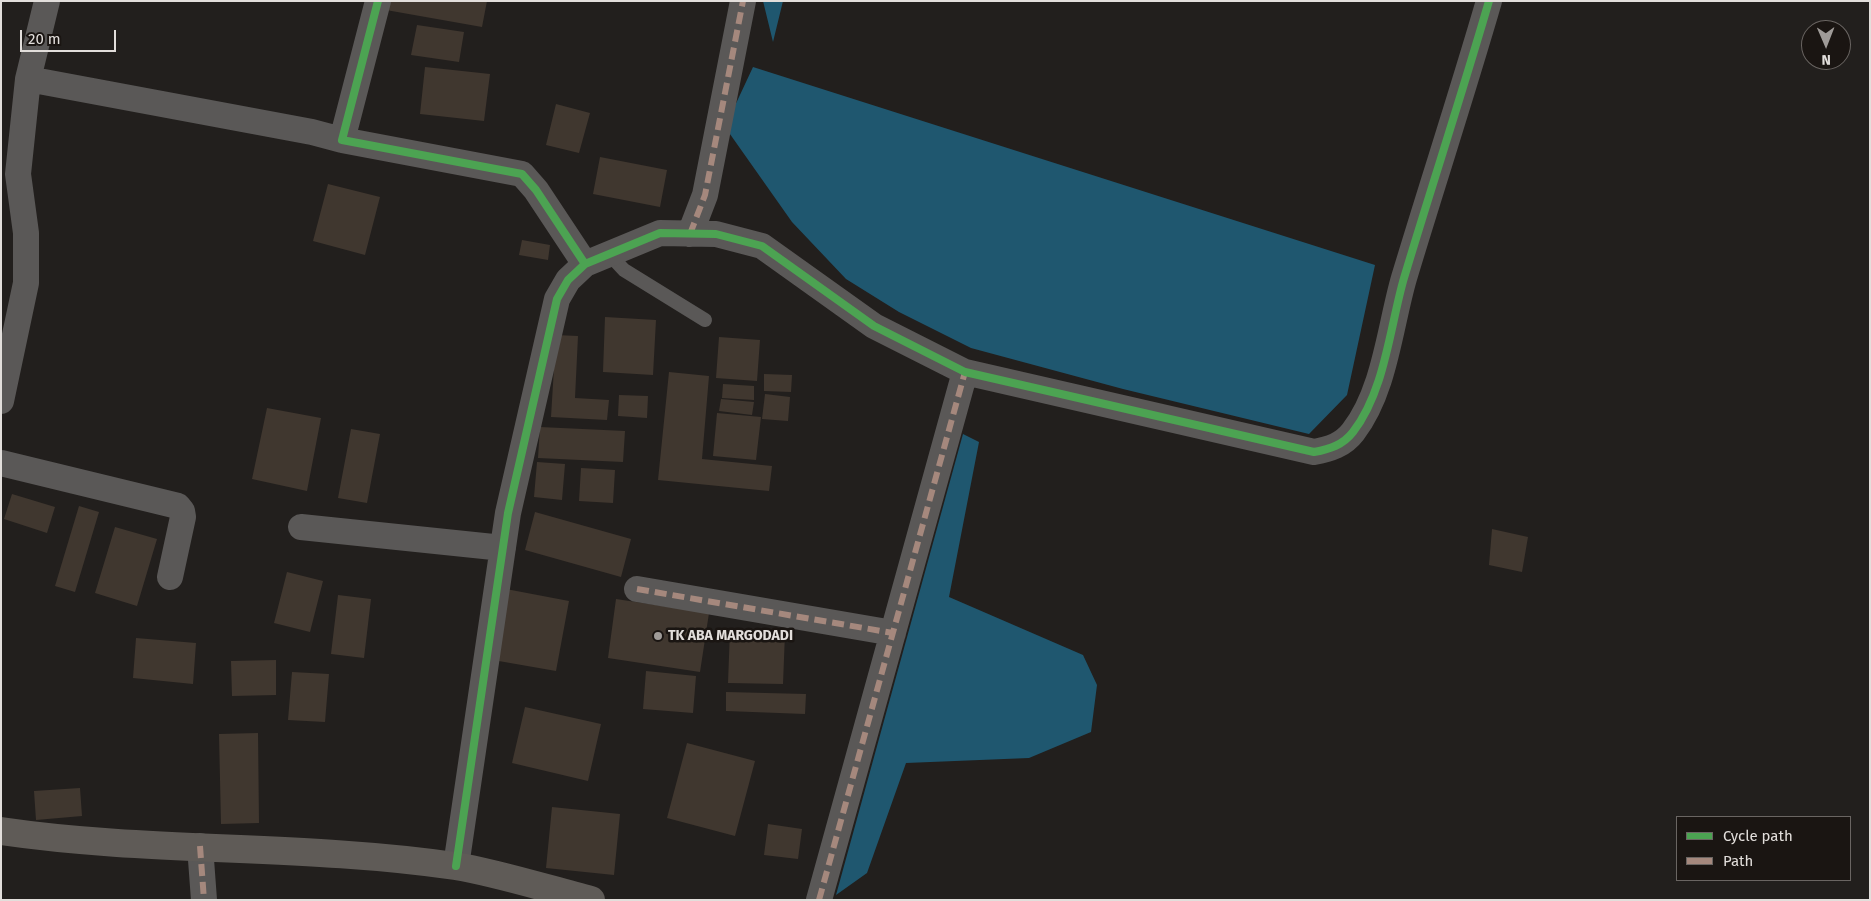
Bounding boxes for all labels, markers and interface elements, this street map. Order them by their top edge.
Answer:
scale bar [22,20,119,52]
north arrow [1801,20,1851,70]
text: 20 m [28,30,61,48]
text: N [1821,51,1831,68]
place label: TK ABA MARGODADI [668,628,793,644]
marker: TK ABA MARGODADI [652,630,664,642]
legend [1676,816,1851,881]
text: Cycle path [1723,827,1793,845]
text: Path [1723,852,1753,870]

